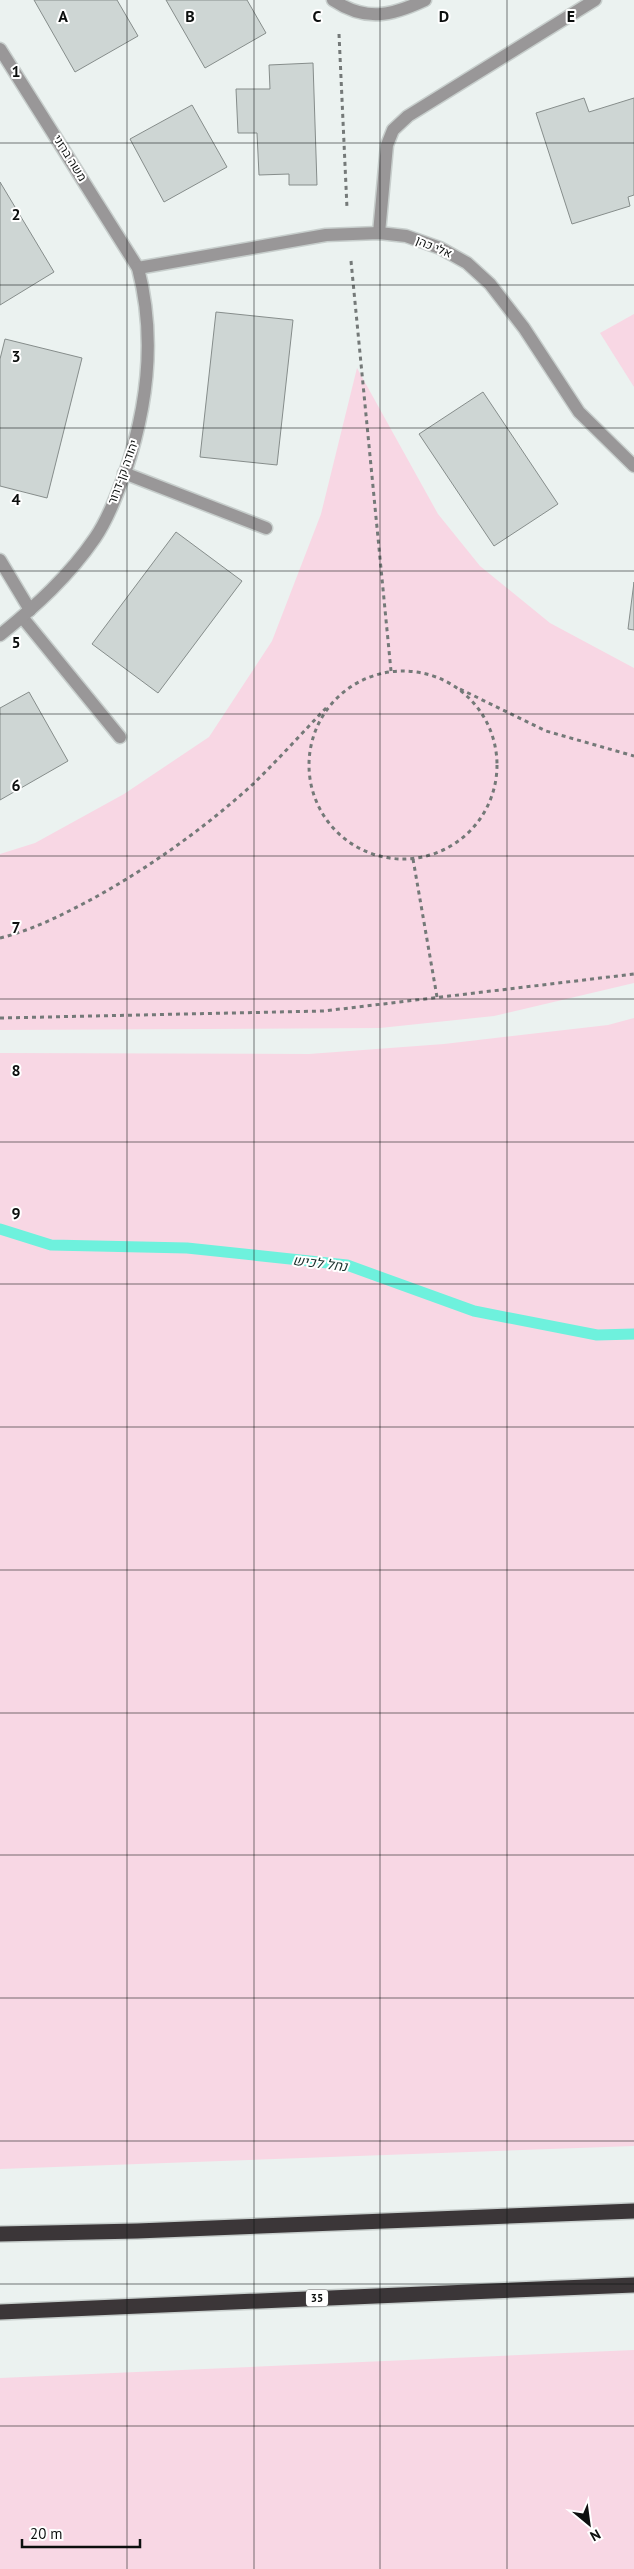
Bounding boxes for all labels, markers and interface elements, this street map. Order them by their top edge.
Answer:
text: A [58,6,68,26]
text: B [185,6,195,26]
text: C [313,6,322,26]
text: D [439,6,449,26]
text: E [567,6,575,26]
text: 1 [11,61,21,81]
street label: משה ברזני [50,132,91,184]
text: 2 [11,204,21,224]
street label: אלי כהן [414,232,455,261]
text: 3 [11,346,21,366]
street label: יהודה קן-דרור [104,438,141,506]
text: 4 [11,489,21,509]
text: 5 [11,632,21,652]
text: 6 [11,775,21,795]
text: 7 [11,917,21,937]
text: 8 [11,1060,21,1080]
text: 9 [11,1203,21,1223]
water label: נחל לכיש [292,1251,349,1275]
road number: 35 [306,2290,328,2306]
north arrow [564,2499,614,2549]
scale bar [22,2516,140,2548]
text: 20 m [30,2524,63,2543]
text: N [587,2525,604,2545]

